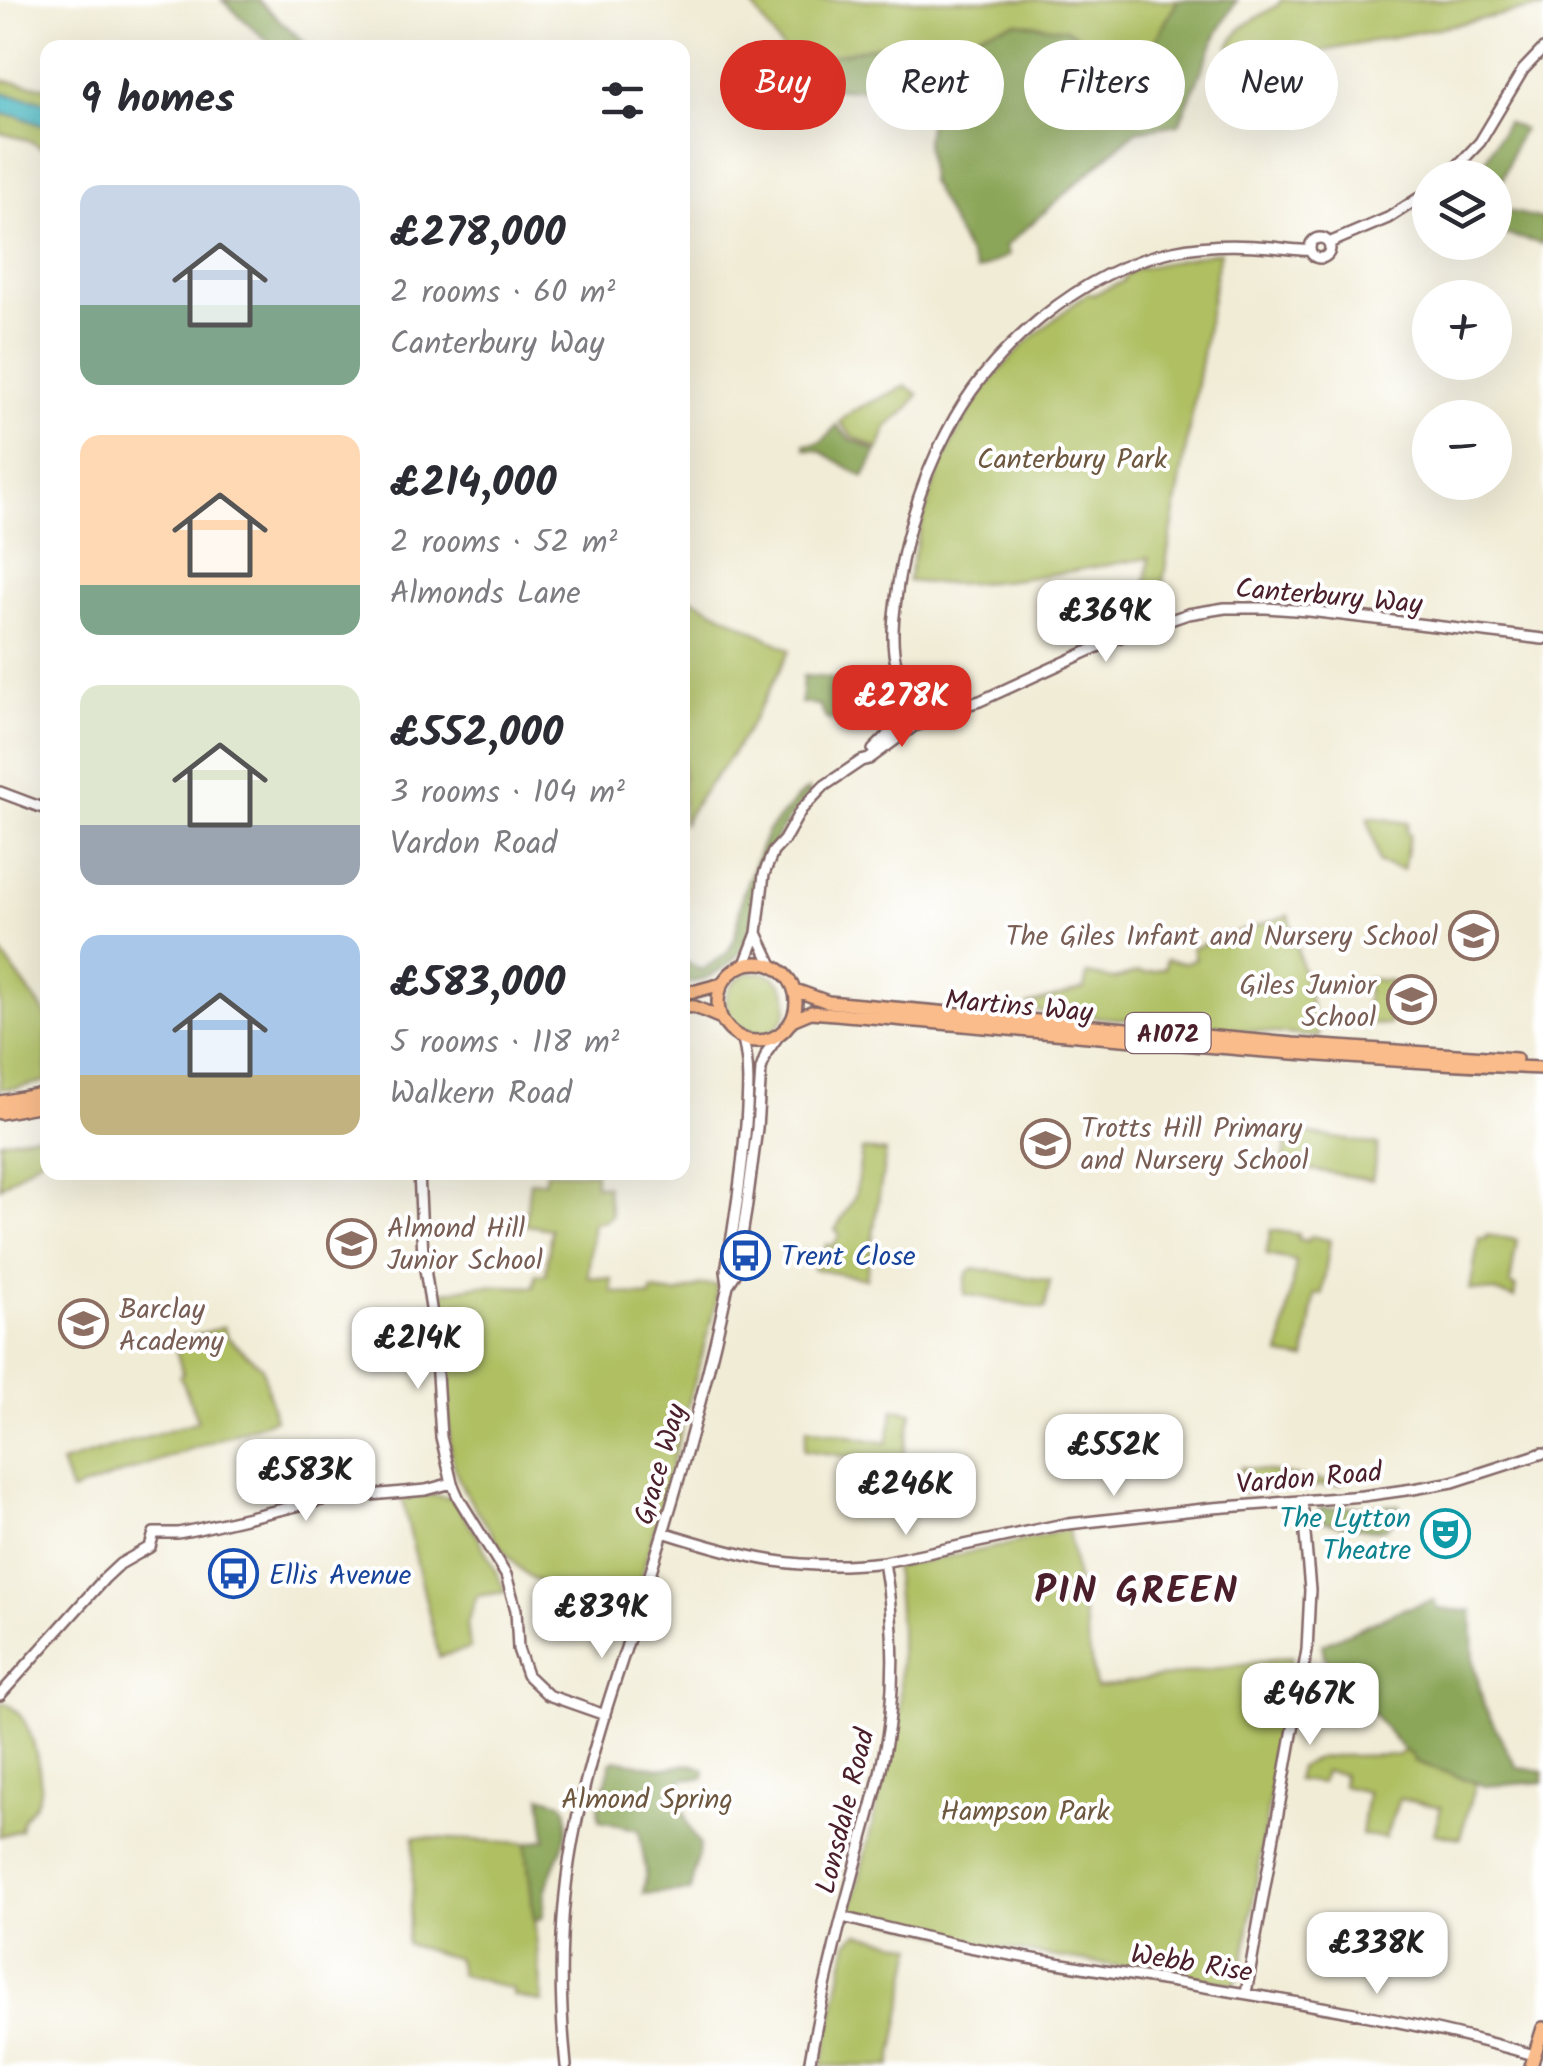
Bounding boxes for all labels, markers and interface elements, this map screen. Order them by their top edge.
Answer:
chip: Buy [720,40,846,130]
chip: Rent [866,40,1004,130]
chip: Filters [1024,40,1185,130]
chip: New [1205,40,1338,130]
text: 9 homes [80,67,235,134]
icon: filters [595,73,650,128]
map controls [1412,160,1512,500]
button: layers [1412,160,1512,260]
text: £278,000 [390,201,565,268]
icon: home [160,225,280,345]
text: 2 rooms · 60 m² [390,268,615,319]
button: + [1412,280,1512,380]
text: Canterbury Way [390,319,604,370]
button: − [1412,400,1512,500]
park label: Canterbury Park [977,438,1168,483]
text: £214,000 [390,451,556,518]
icon: home [160,475,280,595]
text: 2 rooms · 52 m² [390,518,617,569]
street label: Canterbury Way [1233,567,1425,628]
text: Almonds Lane [390,569,581,620]
pin: £369K [1036,580,1176,665]
text: £369K [1059,587,1153,638]
pin: £278K [832,665,972,750]
text: £278K [854,672,950,723]
text: £552,000 [390,701,563,768]
icon: home [160,725,280,845]
text: 3 rooms · 104 m² [390,768,625,819]
text: Vardon Road [390,819,557,870]
school or university icon: The Giles Infant and Nursery School [1447,909,1499,961]
place label: The Giles Infant and Nursery School [1006,915,1438,960]
text: £583,000 [390,951,565,1018]
place label: Giles Junior School [1239,964,1378,1041]
school or university icon: Giles Junior School [1385,974,1437,1026]
icon: home [160,975,280,1095]
street label: Martins Way [943,979,1095,1036]
road number: A1072 [1126,1013,1210,1053]
text: 5 rooms · 118 m² [390,1018,619,1069]
text: Walkern Road [390,1069,572,1120]
place label: Trotts Hill Primary and Nursery School [1081,1107,1309,1184]
school or university icon: Trotts Hill Primary and Nursery School [1020,1117,1072,1169]
place label: Almond Hill Junior School [387,1207,543,1284]
school or university icon: Almond Hill Junior School [326,1217,378,1269]
bus stop icon: Trent Close [720,1229,772,1281]
place label: Trent Close [781,1235,916,1280]
place label: Barclay Academy [119,1288,224,1365]
school or university icon: Barclay Academy [58,1298,110,1350]
pin: £214K [348,1307,488,1392]
text: £214K [374,1314,462,1365]
street label: Grace Way [623,1398,700,1530]
pin: £552K [1044,1414,1184,1499]
text: £552K [1067,1421,1161,1472]
pin: £583K [236,1439,376,1524]
text: £583K [258,1446,354,1497]
street label: Vardon Road [1234,1451,1385,1508]
pin: £246K [836,1453,976,1538]
text: £246K [858,1460,954,1511]
place label: The Lytton Theatre [1279,1497,1411,1574]
theatre icon: The Lytton Theatre [1420,1507,1472,1559]
bus stop icon: Ellis Avenue [208,1548,260,1600]
place label: Ellis Avenue [269,1554,412,1599]
district label: PIN GREEN [1034,1563,1240,1623]
pin: £839K [532,1576,672,1661]
text: £839K [554,1583,650,1634]
pin: £467K [1240,1663,1380,1748]
text: £467K [1264,1670,1356,1721]
street label: Lonsdale Road [804,1723,889,1899]
park label: Almond Spring [561,1778,733,1823]
park label: Hampson Park [940,1790,1110,1835]
pin: £338K [1307,1912,1447,1997]
text: £338K [1329,1919,1425,1970]
street label: Webb Rise [1128,1933,1256,1996]

